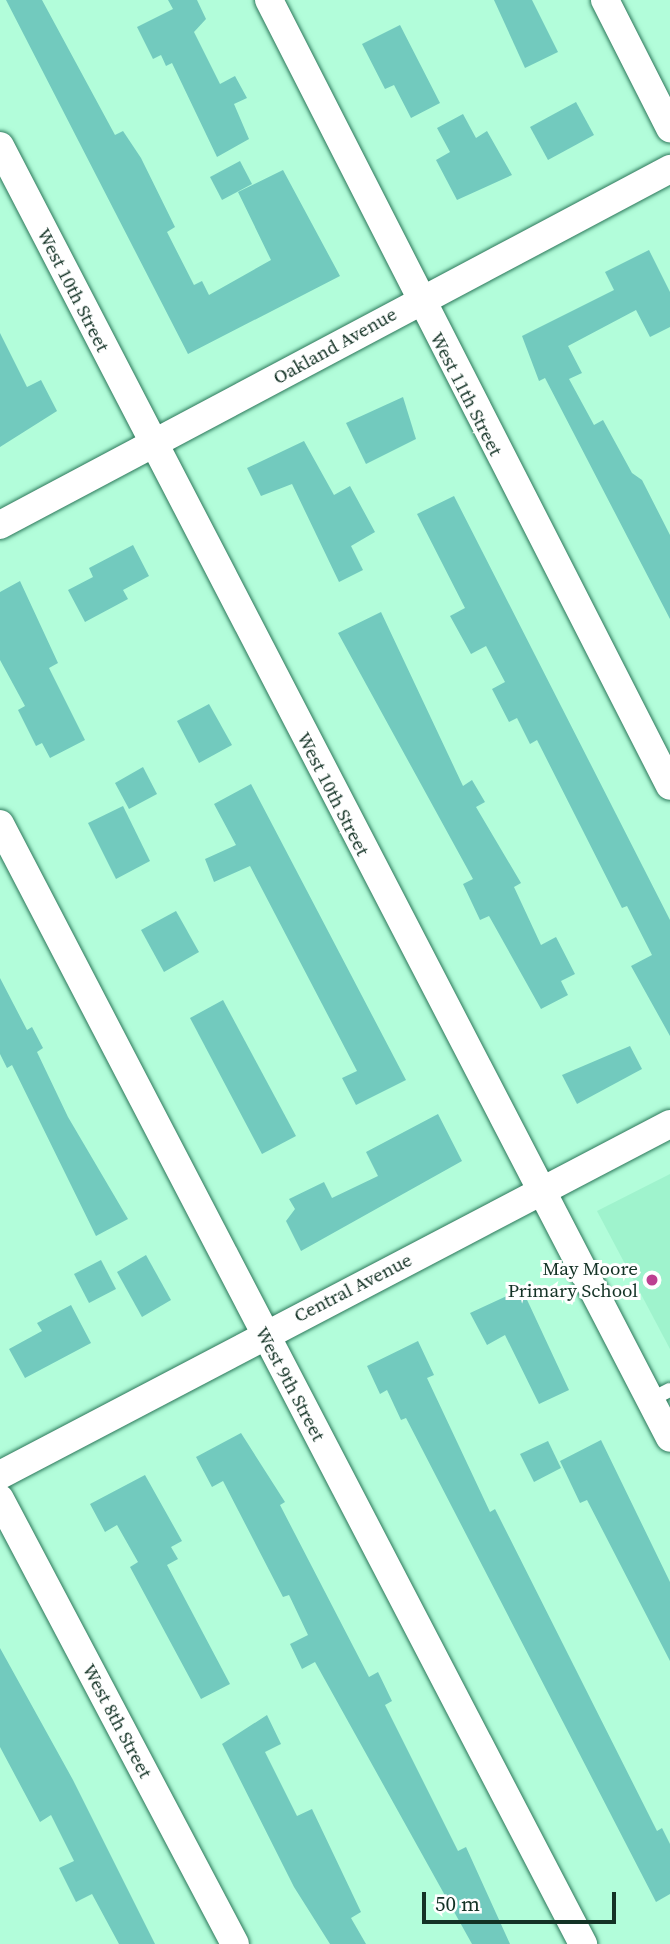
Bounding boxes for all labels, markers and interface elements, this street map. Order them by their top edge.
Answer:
street label: West 10th Street [32,224,114,356]
street label: Oakland Avenue [269,303,401,389]
street label: West 11th Street [425,328,507,460]
street label: West 10th Street [292,728,374,860]
street label: Central Avenue [290,1249,416,1327]
place label: May Moore Primary School [508,1258,638,1302]
marker: May Moore Primary School [644,1272,660,1288]
street label: West 9th Street [250,1323,330,1445]
street label: West 8th Street [77,1660,157,1782]
scale bar [425,1878,619,1922]
text: 50 m [435,1889,480,1918]

